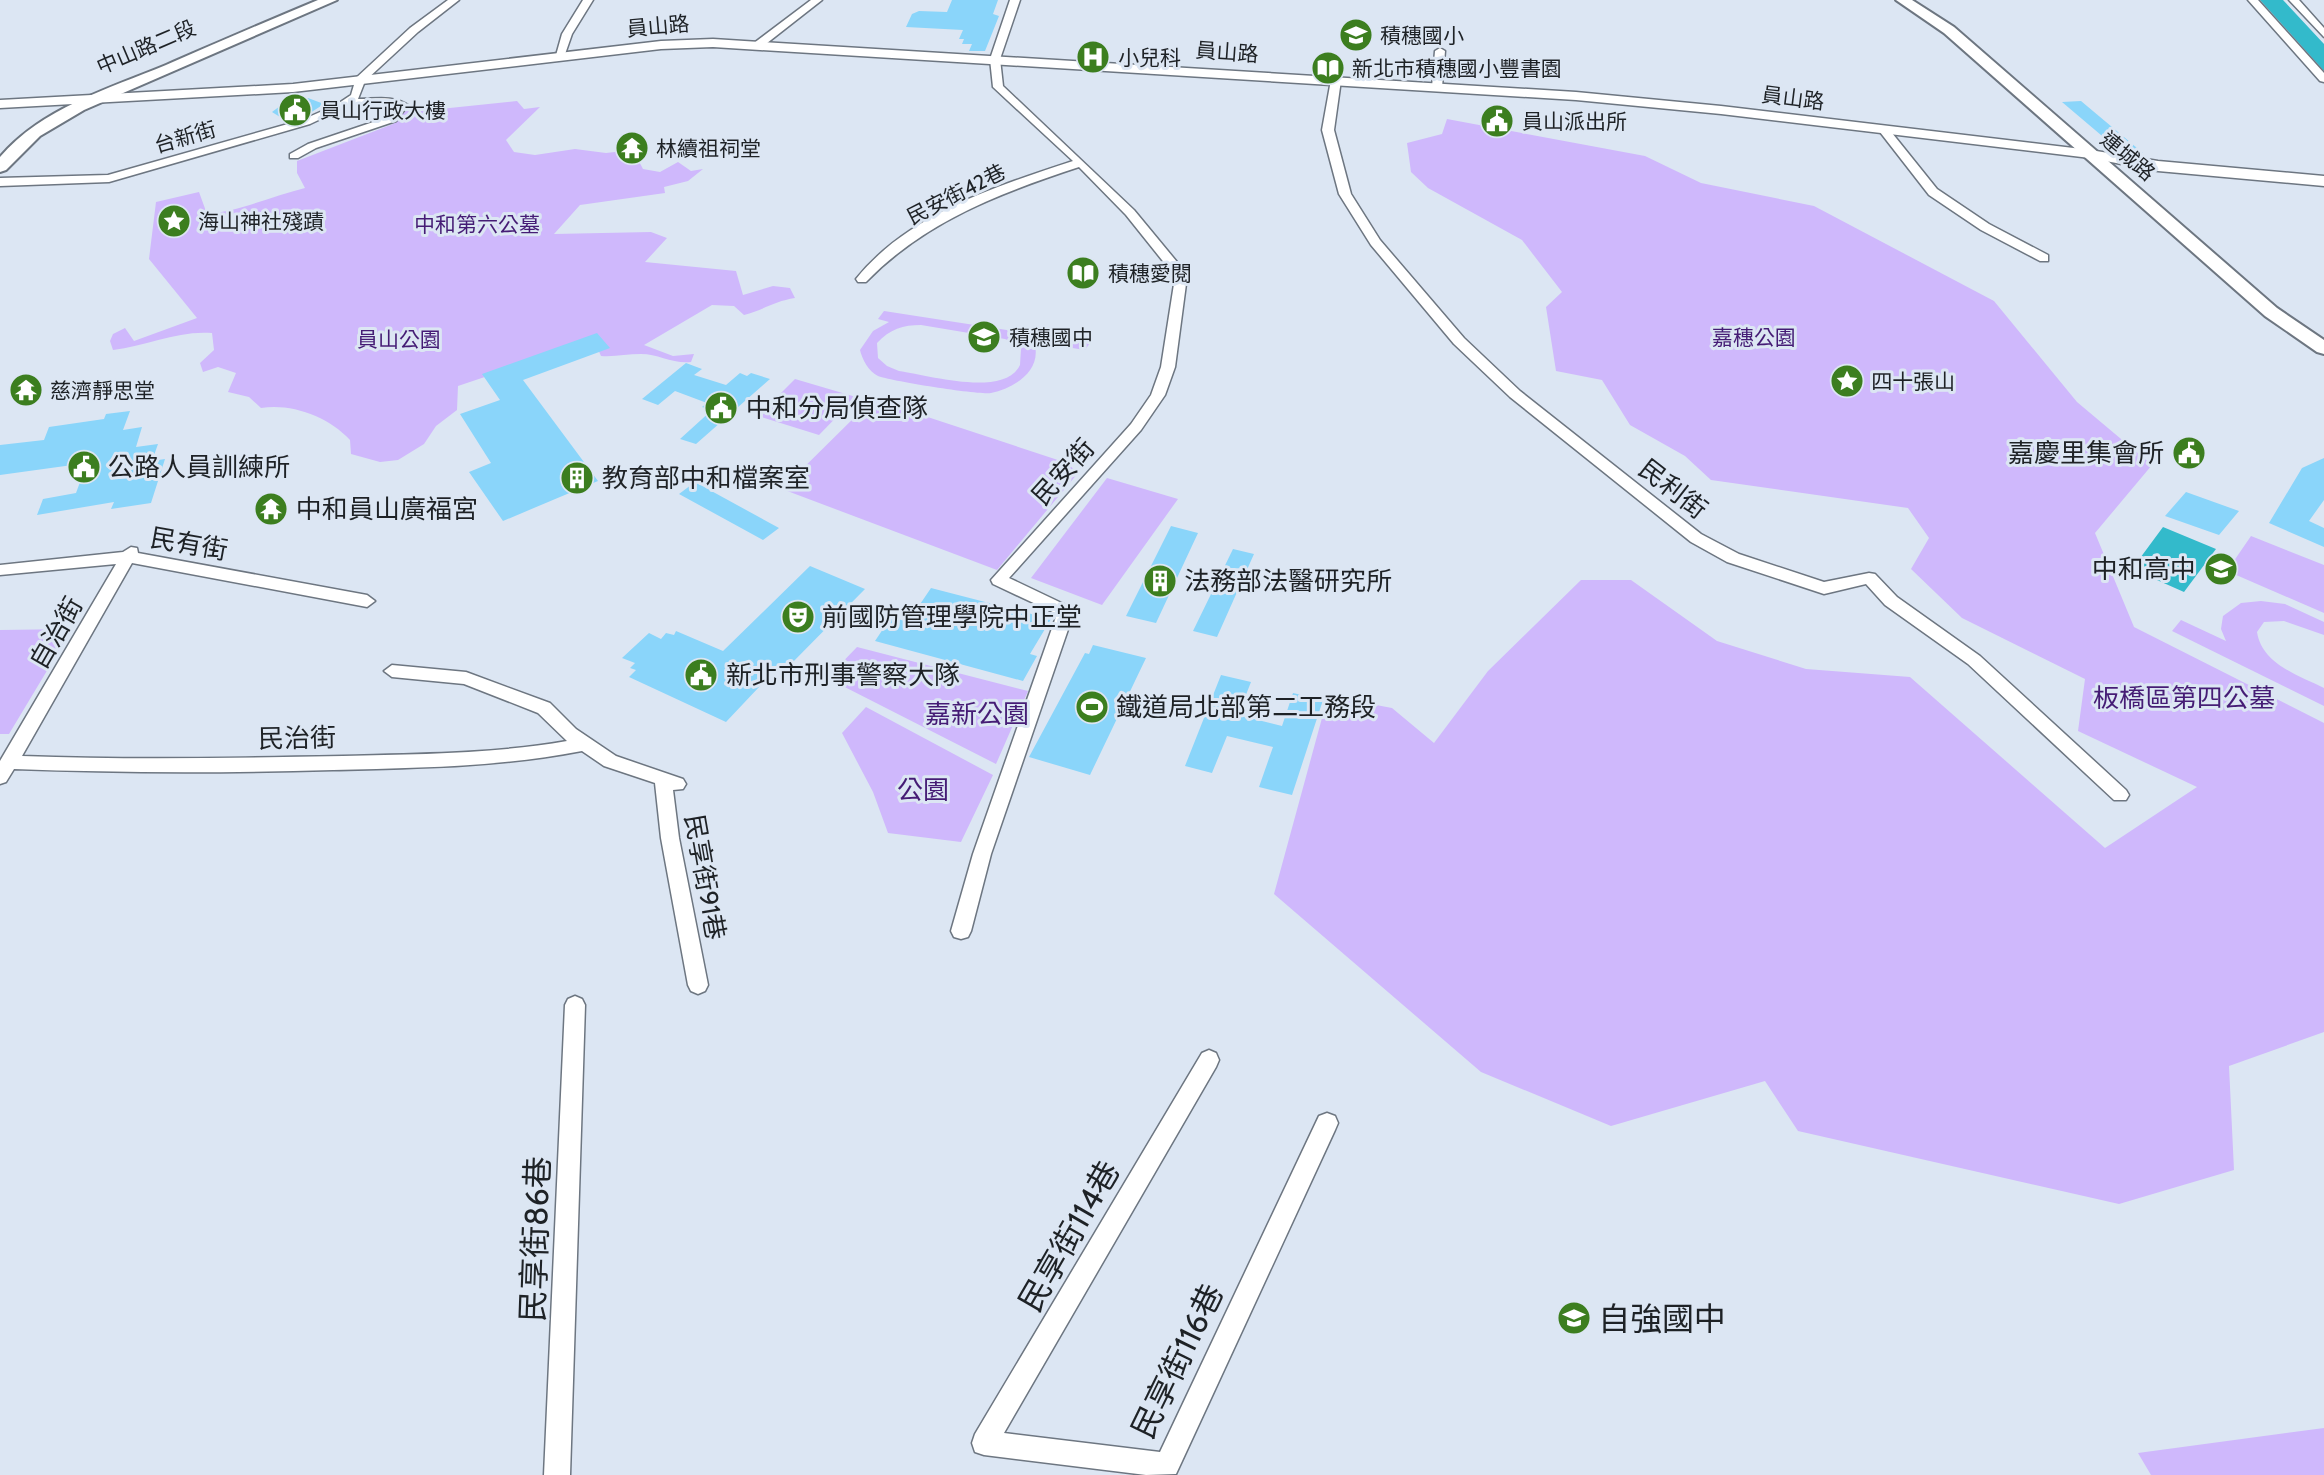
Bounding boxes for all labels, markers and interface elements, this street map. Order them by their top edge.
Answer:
street label: 員山路 [626,11,690,41]
street label: 中山路二段 [93,15,199,79]
school or university icon: 積穗國小 [1337,16,1375,54]
place label: 積穗國小 [1380,23,1464,48]
street label: 員山路 [1195,37,1259,67]
hospital icon: 小兒科 [1074,38,1112,76]
place label: 小兒科 [1118,45,1181,70]
library icon: 新北市積穗國小豐書園 [1309,49,1347,87]
place label: 新北市積穗國小豐書園 [1352,56,1562,81]
street label: 員山路 [1760,82,1826,114]
public building icon: 員山行政大樓 [276,91,314,129]
place label: 員山行政大樓 [320,98,446,123]
public building icon: 員山派出所 [1478,102,1516,140]
place label: 員山派出所 [1522,109,1627,134]
street label: 台新街 [151,116,219,158]
street label: 連城路 [2096,126,2160,186]
temple icon: 林續祖祠堂 [613,129,651,167]
place label: 林續祖祠堂 [656,136,761,161]
street label: 民安街42巷 [903,159,1009,229]
place icon: 海山神社殘蹟 [155,202,193,240]
place label: 海山神社殘蹟 [198,209,324,234]
park label: 中和第六公墓 [414,212,540,237]
library icon: 積穗愛閱 [1064,254,1102,292]
place label: 積穗愛閱 [1108,261,1192,286]
school or university icon: 積穗國中 [965,318,1003,356]
place label: 積穗國中 [1009,325,1093,350]
park label: 嘉穗公園 [1712,325,1796,350]
park label: 員山公園 [357,327,441,352]
place icon: 四十張山 [1828,362,1866,400]
place label: 四十張山 [1871,369,1955,394]
temple icon: 慈濟靜思堂 [7,371,45,409]
place label: 慈濟靜思堂 [50,378,155,403]
public building icon: 中和分局偵查隊 [702,389,740,427]
place label: 中和分局偵查隊 [746,392,928,424]
street label: 民安街 [1025,432,1101,512]
public building icon: 嘉慶里集會所 [2170,434,2208,472]
place label: 嘉慶里集會所 [2008,437,2164,469]
public building icon: 公路人員訓練所 [65,448,103,486]
place label: 公路人員訓練所 [108,451,290,483]
street label: 民利街 [1632,452,1714,526]
building icon: 教育部中和檔案室 [558,459,596,497]
place label: 教育部中和檔案室 [602,462,810,494]
temple icon: 中和員山廣福宮 [252,490,290,528]
place label: 中和員山廣福宮 [296,493,478,525]
street label: 民有街 [148,521,230,567]
school or university icon: 中和高中 [2202,550,2240,588]
place label: 中和高中 [2092,553,2196,585]
building icon: 法務部法醫研究所 [1141,562,1179,600]
place label: 法務部法醫研究所 [1184,565,1392,597]
street label: 自治街 [23,591,89,675]
theatre icon: 前國防管理學院中正堂 [779,598,817,636]
place label: 前國防管理學院中正堂 [822,601,1082,633]
public building icon: 新北市刑事警察大隊 [682,656,720,694]
place label: 新北市刑事警察大隊 [726,659,960,691]
park label: 板橋區第四公墓 [2093,682,2275,714]
sports icon: 鐵道局北部第二工務段 [1073,688,1111,726]
place label: 鐵道局北部第二工務段 [1116,691,1376,723]
park label: 嘉新公園 [925,698,1029,730]
street label: 民治街 [258,721,336,755]
park label: 公園 [897,774,949,806]
street label: 民享街91巷 [678,812,732,942]
street label: 民享街114巷 [1010,1154,1128,1318]
street label: 民享街86巷 [513,1156,557,1322]
street label: 民享街116巷 [1123,1277,1231,1445]
school or university icon: 自強國中 [1555,1299,1593,1337]
place label: 自強國中 [1598,1299,1726,1338]

